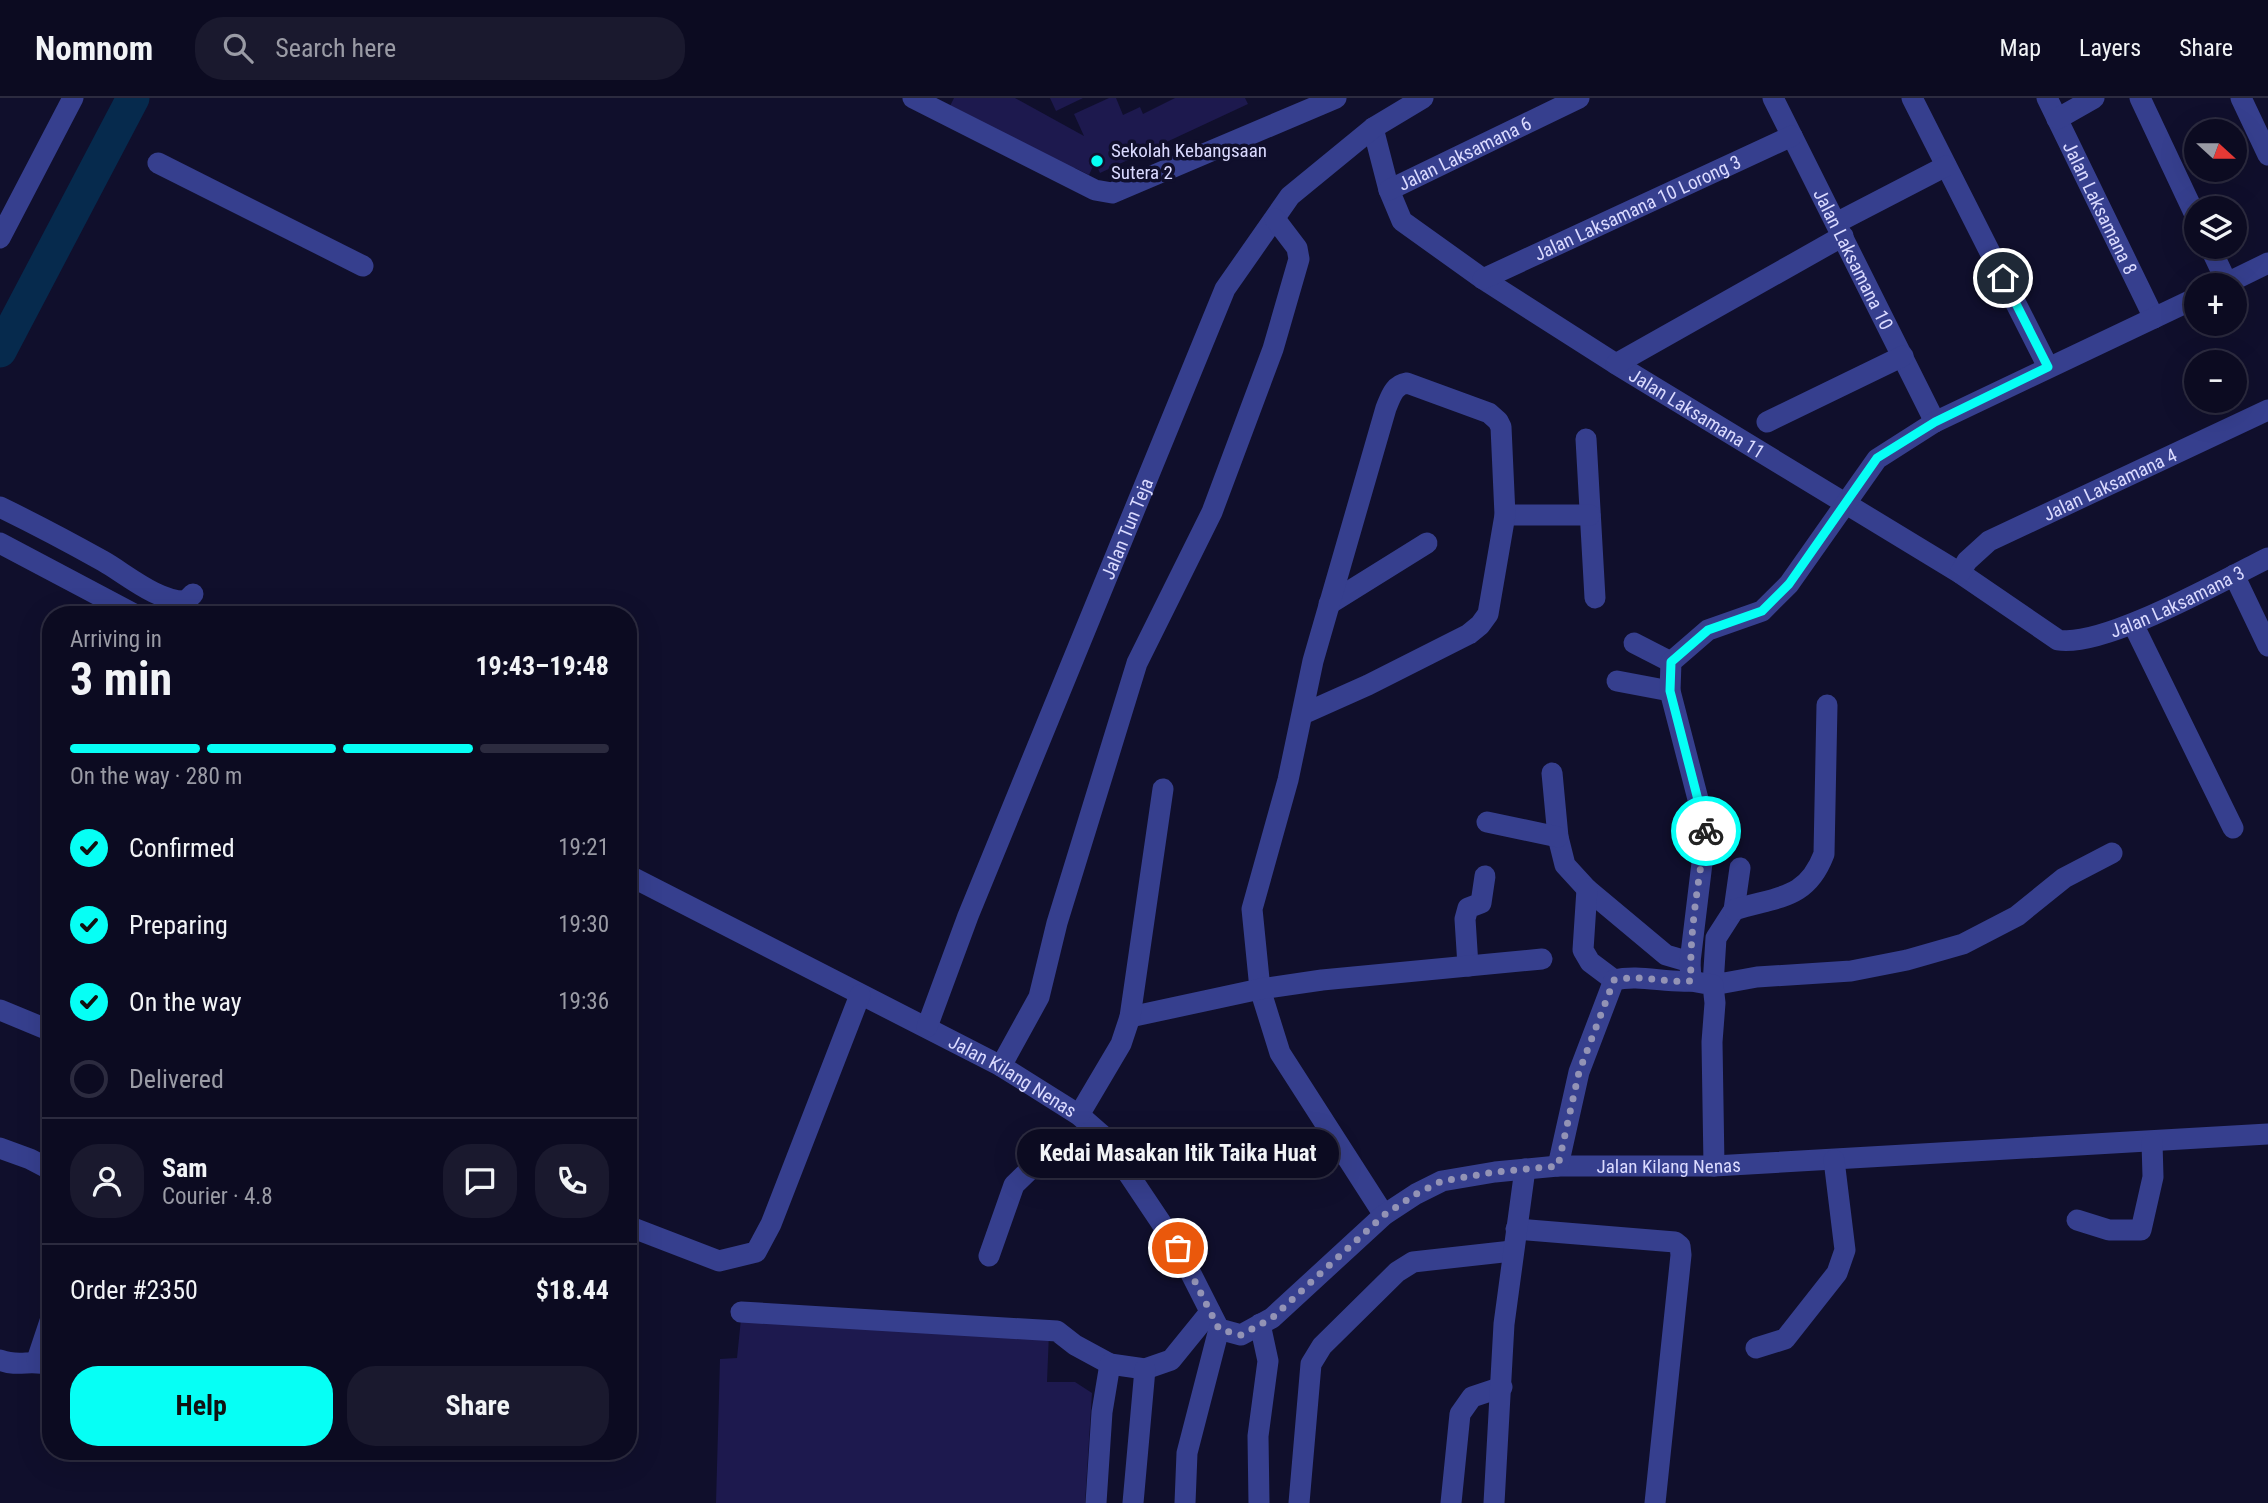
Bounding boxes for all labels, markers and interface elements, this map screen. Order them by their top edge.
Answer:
search box [195,17,685,80]
text: Nomnom [35,29,153,68]
icon: search [219,29,257,67]
text: Search here [275,33,396,63]
text: Map [2000,34,2041,62]
text: Layers [2079,34,2141,62]
text: Share [2179,34,2233,62]
street label: Jalan Laksamana 6 [1394,111,1535,195]
north arrow [2184,119,2247,182]
map controls [2184,119,2247,413]
street label: Jalan Laksamana 8 [2058,137,2142,278]
place label: Sekolah Kebangsaan Sutera 2 [1111,139,1267,184]
street label: Jalan Laksamana 10 Lorong 3 [1530,150,1744,265]
marker: Sekolah Kebangsaan Sutera 2 [1089,153,1105,169]
street label: Jalan Laksamana 10 [1809,185,1898,333]
button: layers [2184,196,2247,259]
pin [1973,248,2033,308]
icon: home [1984,259,2022,297]
button: + [2184,273,2247,336]
button: − [2184,350,2247,413]
street label: Jalan Laksamana 11 [1625,363,1769,463]
street label: Jalan Laksamana 4 [2039,443,2180,526]
street label: Jalan Tun Teja [1096,474,1158,583]
street label: Jalan Laksamana 3 [2107,561,2248,642]
text: Arriving in [70,626,162,653]
text: 19:43–19:48 [475,651,609,681]
text: 3 min [70,652,172,706]
text: On the way · 280 m [70,763,242,790]
courier [1671,796,1741,866]
icon: bike [1687,812,1725,850]
icon: check [70,829,108,867]
text: Confirmed [129,833,235,863]
text: 19:21 [558,834,609,861]
icon: check [70,906,108,944]
text: Preparing [129,910,228,940]
text: 19:30 [558,911,609,938]
icon: check [70,983,108,1021]
text: On the way [129,987,242,1017]
text: 19:36 [558,988,609,1015]
street label: Jalan Kilang Nenas [945,1030,1081,1122]
text: Delivered [129,1064,224,1094]
callout: Kedai Masakan Itik Taika Huat [1017,1129,1339,1178]
text: Kedai Masakan Itik Taika Huat [1039,1140,1317,1167]
button: person [70,1144,144,1218]
button: chat [443,1144,517,1218]
button: phone [535,1144,609,1218]
text: Sam [162,1153,208,1183]
street label: Jalan Kilang Nenas [1597,1153,1741,1178]
text: Courier · 4.8 [162,1183,273,1210]
pin [1148,1218,1208,1278]
icon: bag [1159,1229,1197,1267]
text: Order #2350 [70,1275,198,1305]
text: $18.44 [536,1275,609,1305]
button: Help [70,1366,333,1446]
button: Share [347,1366,609,1446]

